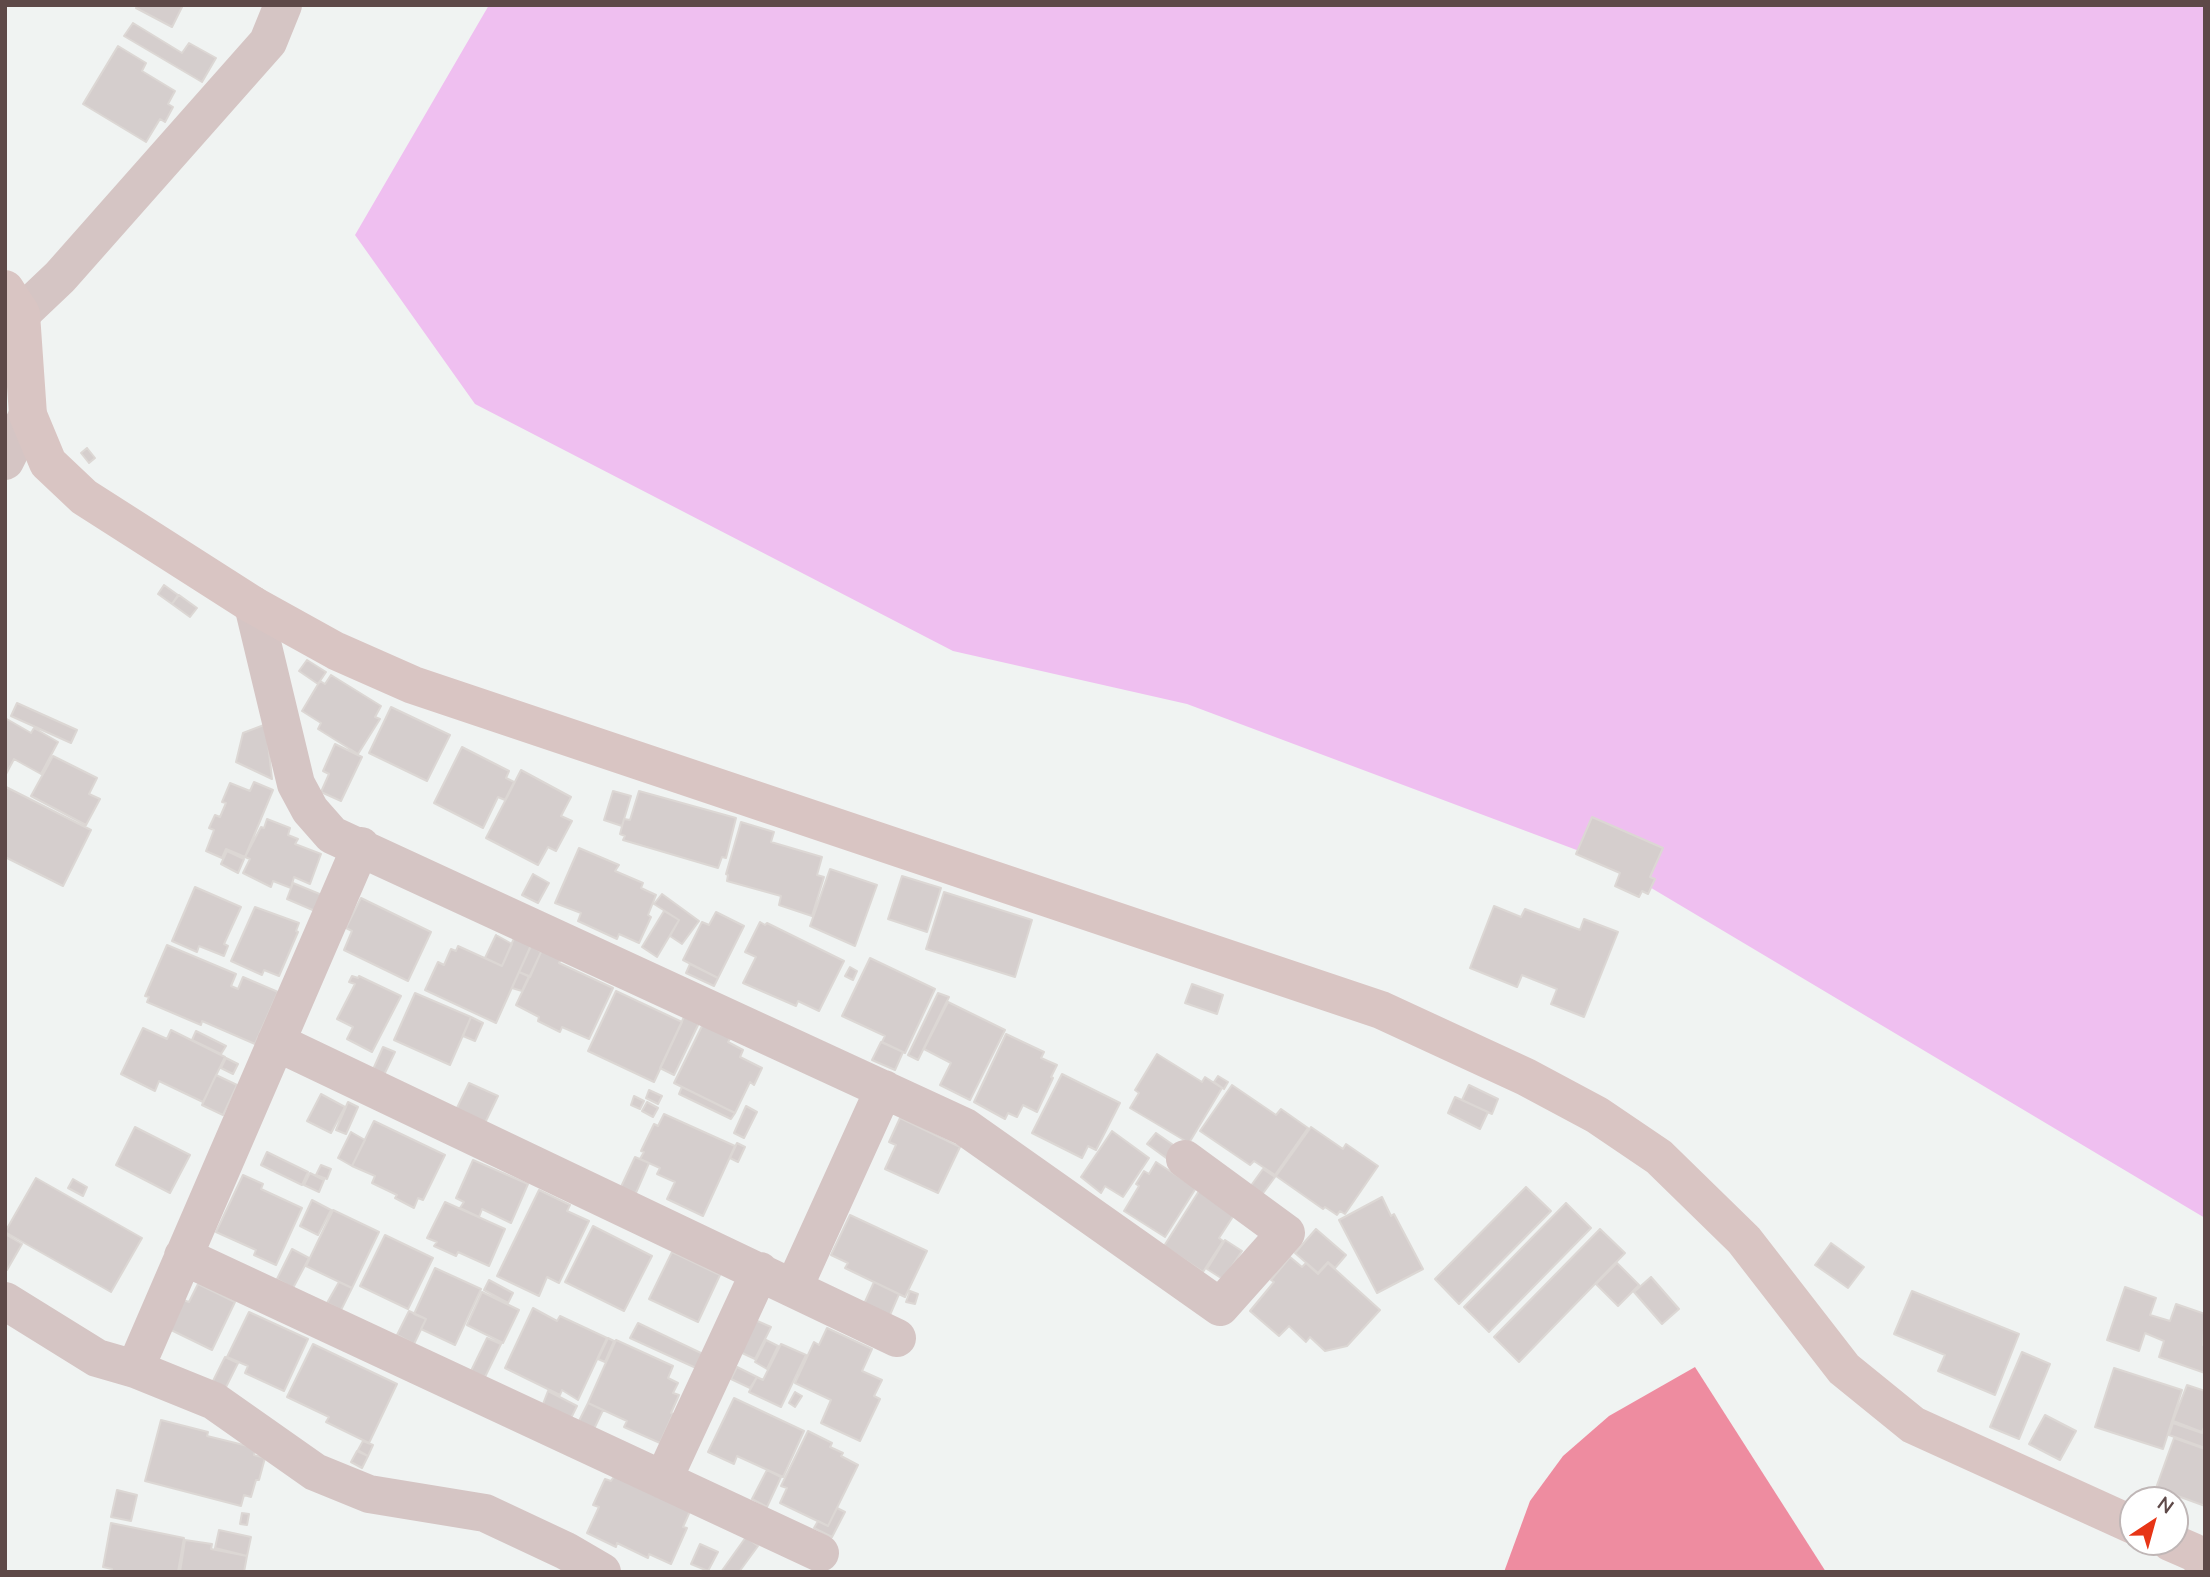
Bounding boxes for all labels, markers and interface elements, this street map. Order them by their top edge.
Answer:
north arrow [2119,1486,2189,1556]
text: N [2152,1491,2179,1520]

